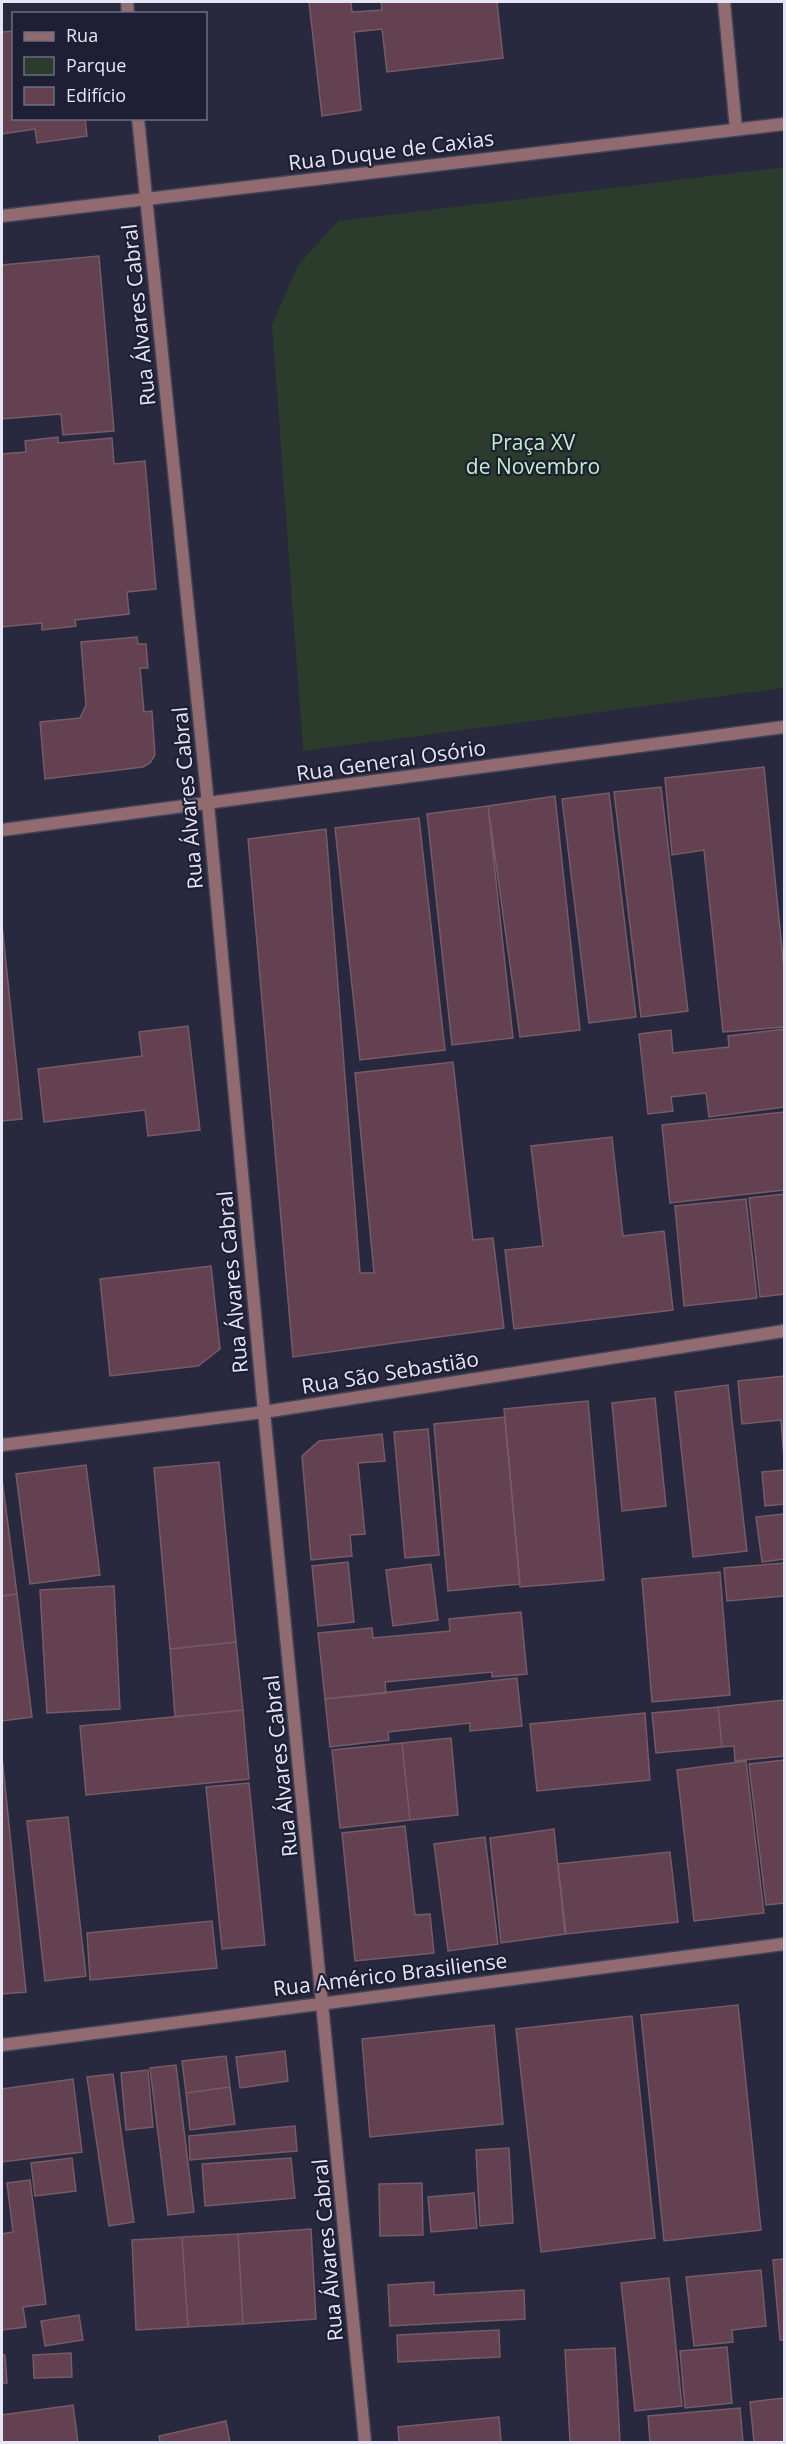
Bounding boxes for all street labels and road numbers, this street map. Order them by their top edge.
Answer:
street label: Rua Duque de Caxias [287,123,495,177]
street label: Rua Álvares Cabral [115,223,161,407]
street label: Rua Álvares Cabral [165,706,209,890]
street label: Rua General Osório [294,733,488,787]
street label: Rua Álvares Cabral [210,1190,254,1374]
street label: Rua São Sebastião [299,1344,481,1400]
street label: Rua Álvares Cabral [257,1674,303,1858]
street label: Rua Américo Brasiliense [271,1946,509,2002]
street label: Rua Álvares Cabral [305,2158,349,2342]

